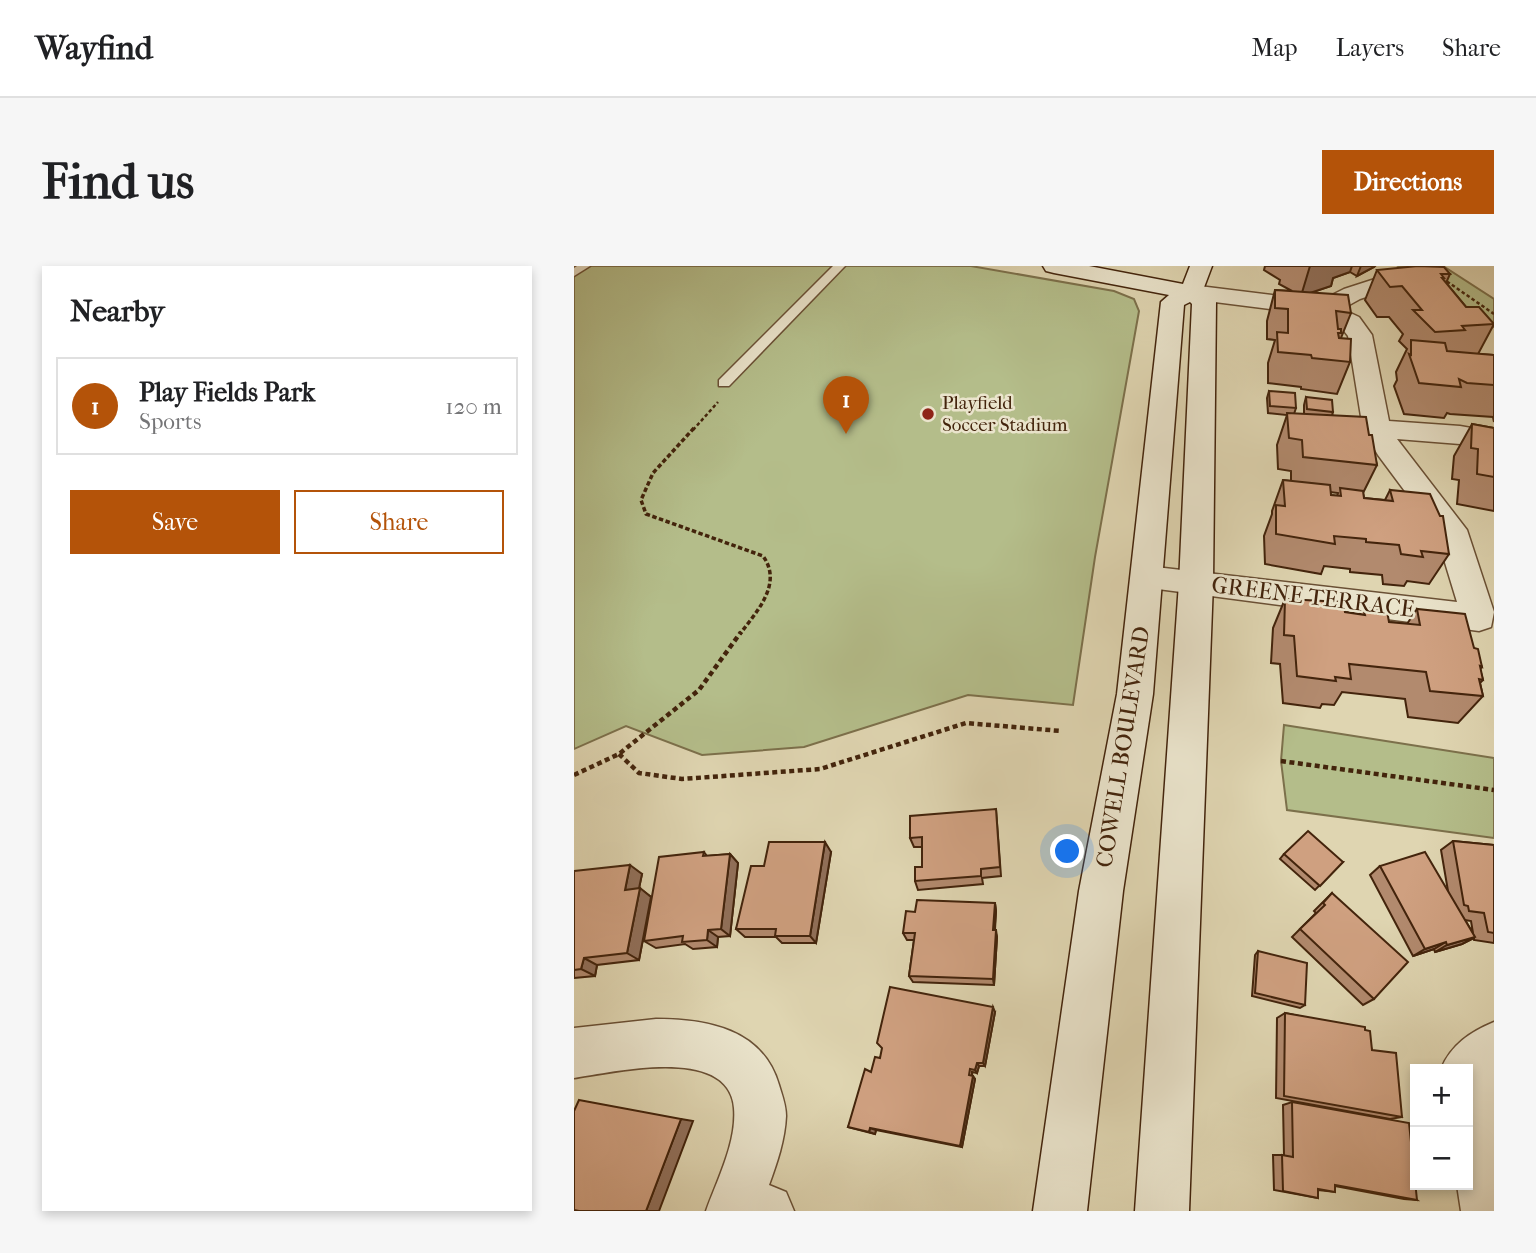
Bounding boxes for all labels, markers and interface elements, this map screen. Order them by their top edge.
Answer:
text: Wayfind [35,29,153,68]
text: Map [1252,34,1298,62]
text: Layers [1336,34,1404,62]
text: Share [1442,34,1501,62]
button: Directions [1322,150,1494,214]
text: Find us [42,153,194,211]
text: Nearby [70,294,165,329]
pin: 1 [823,376,869,434]
text: Play Fields Park [139,377,315,408]
place label: Playfield Soccer Stadium [942,392,1068,436]
text: 1 [91,393,99,420]
text: 120 m [445,393,502,420]
marker: Playfield Soccer Stadium [920,406,936,422]
text: Sports [139,408,201,435]
button: Save [70,490,280,554]
button: Share [294,490,504,554]
street label: GREENE TERRACE [1210,571,1416,623]
street label: COWELL BOULEVARD [1091,624,1155,870]
your location [1050,834,1084,868]
map controls [1410,1064,1473,1190]
button: + [1410,1064,1473,1127]
button: − [1410,1127,1473,1190]

